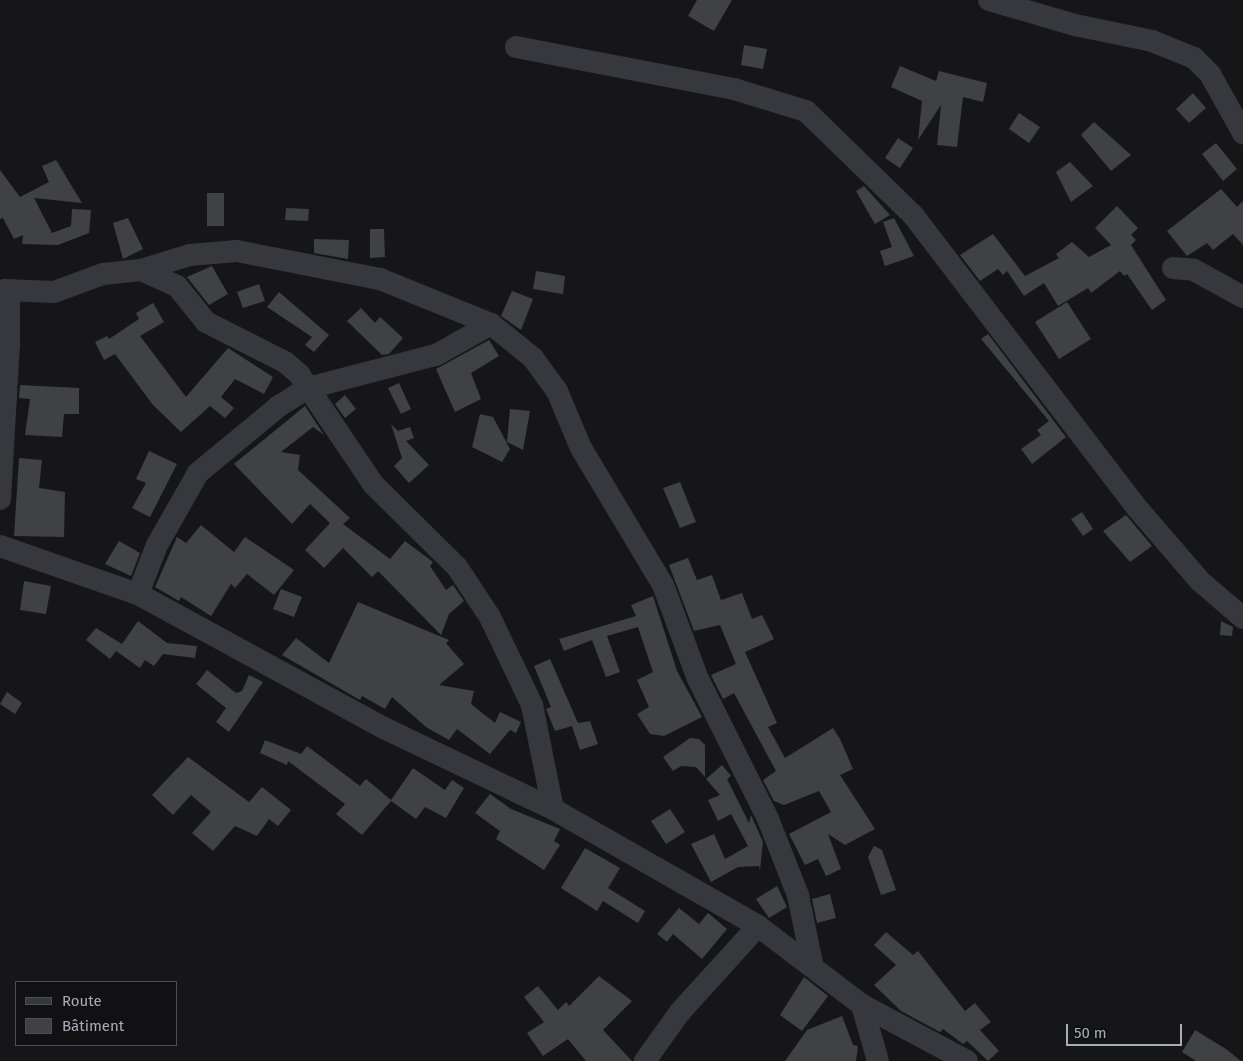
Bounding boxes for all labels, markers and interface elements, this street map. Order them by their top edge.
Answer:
legend [15,981,178,1046]
text: Route [62,992,102,1010]
scale bar [1068,1014,1184,1046]
text: Bâtiment [62,1017,124,1035]
text: 50 m [1074,1024,1107,1042]

